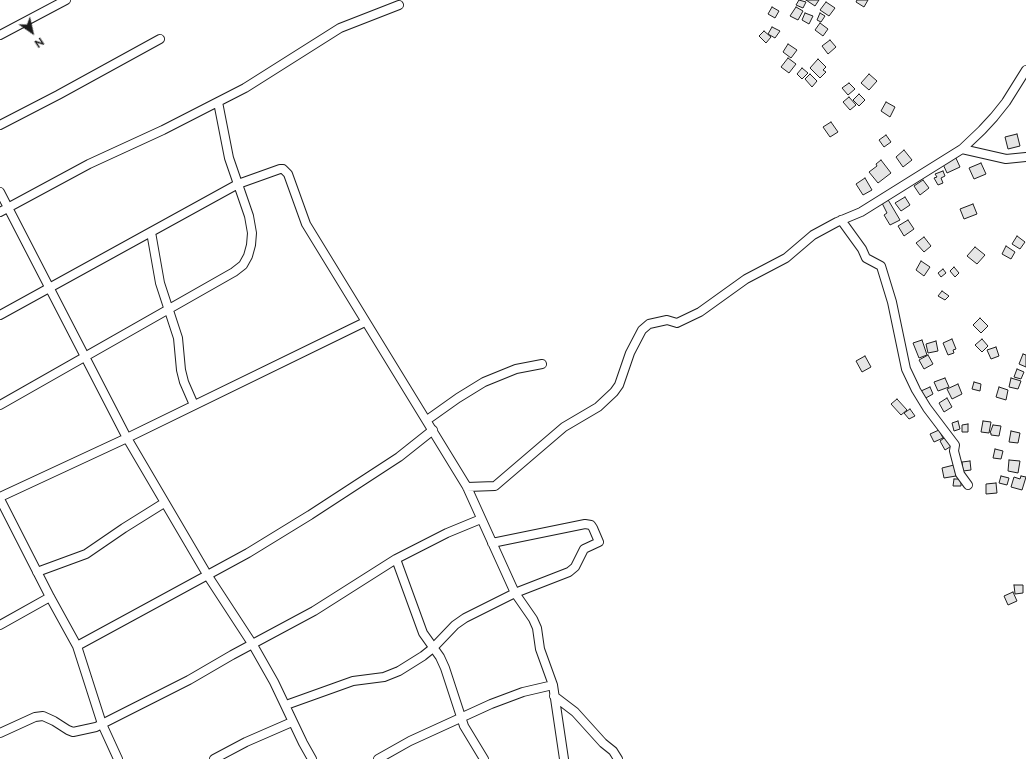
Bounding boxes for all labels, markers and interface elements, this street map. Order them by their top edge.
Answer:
north arrow [12,12,52,52]
text: N [32,35,46,50]

